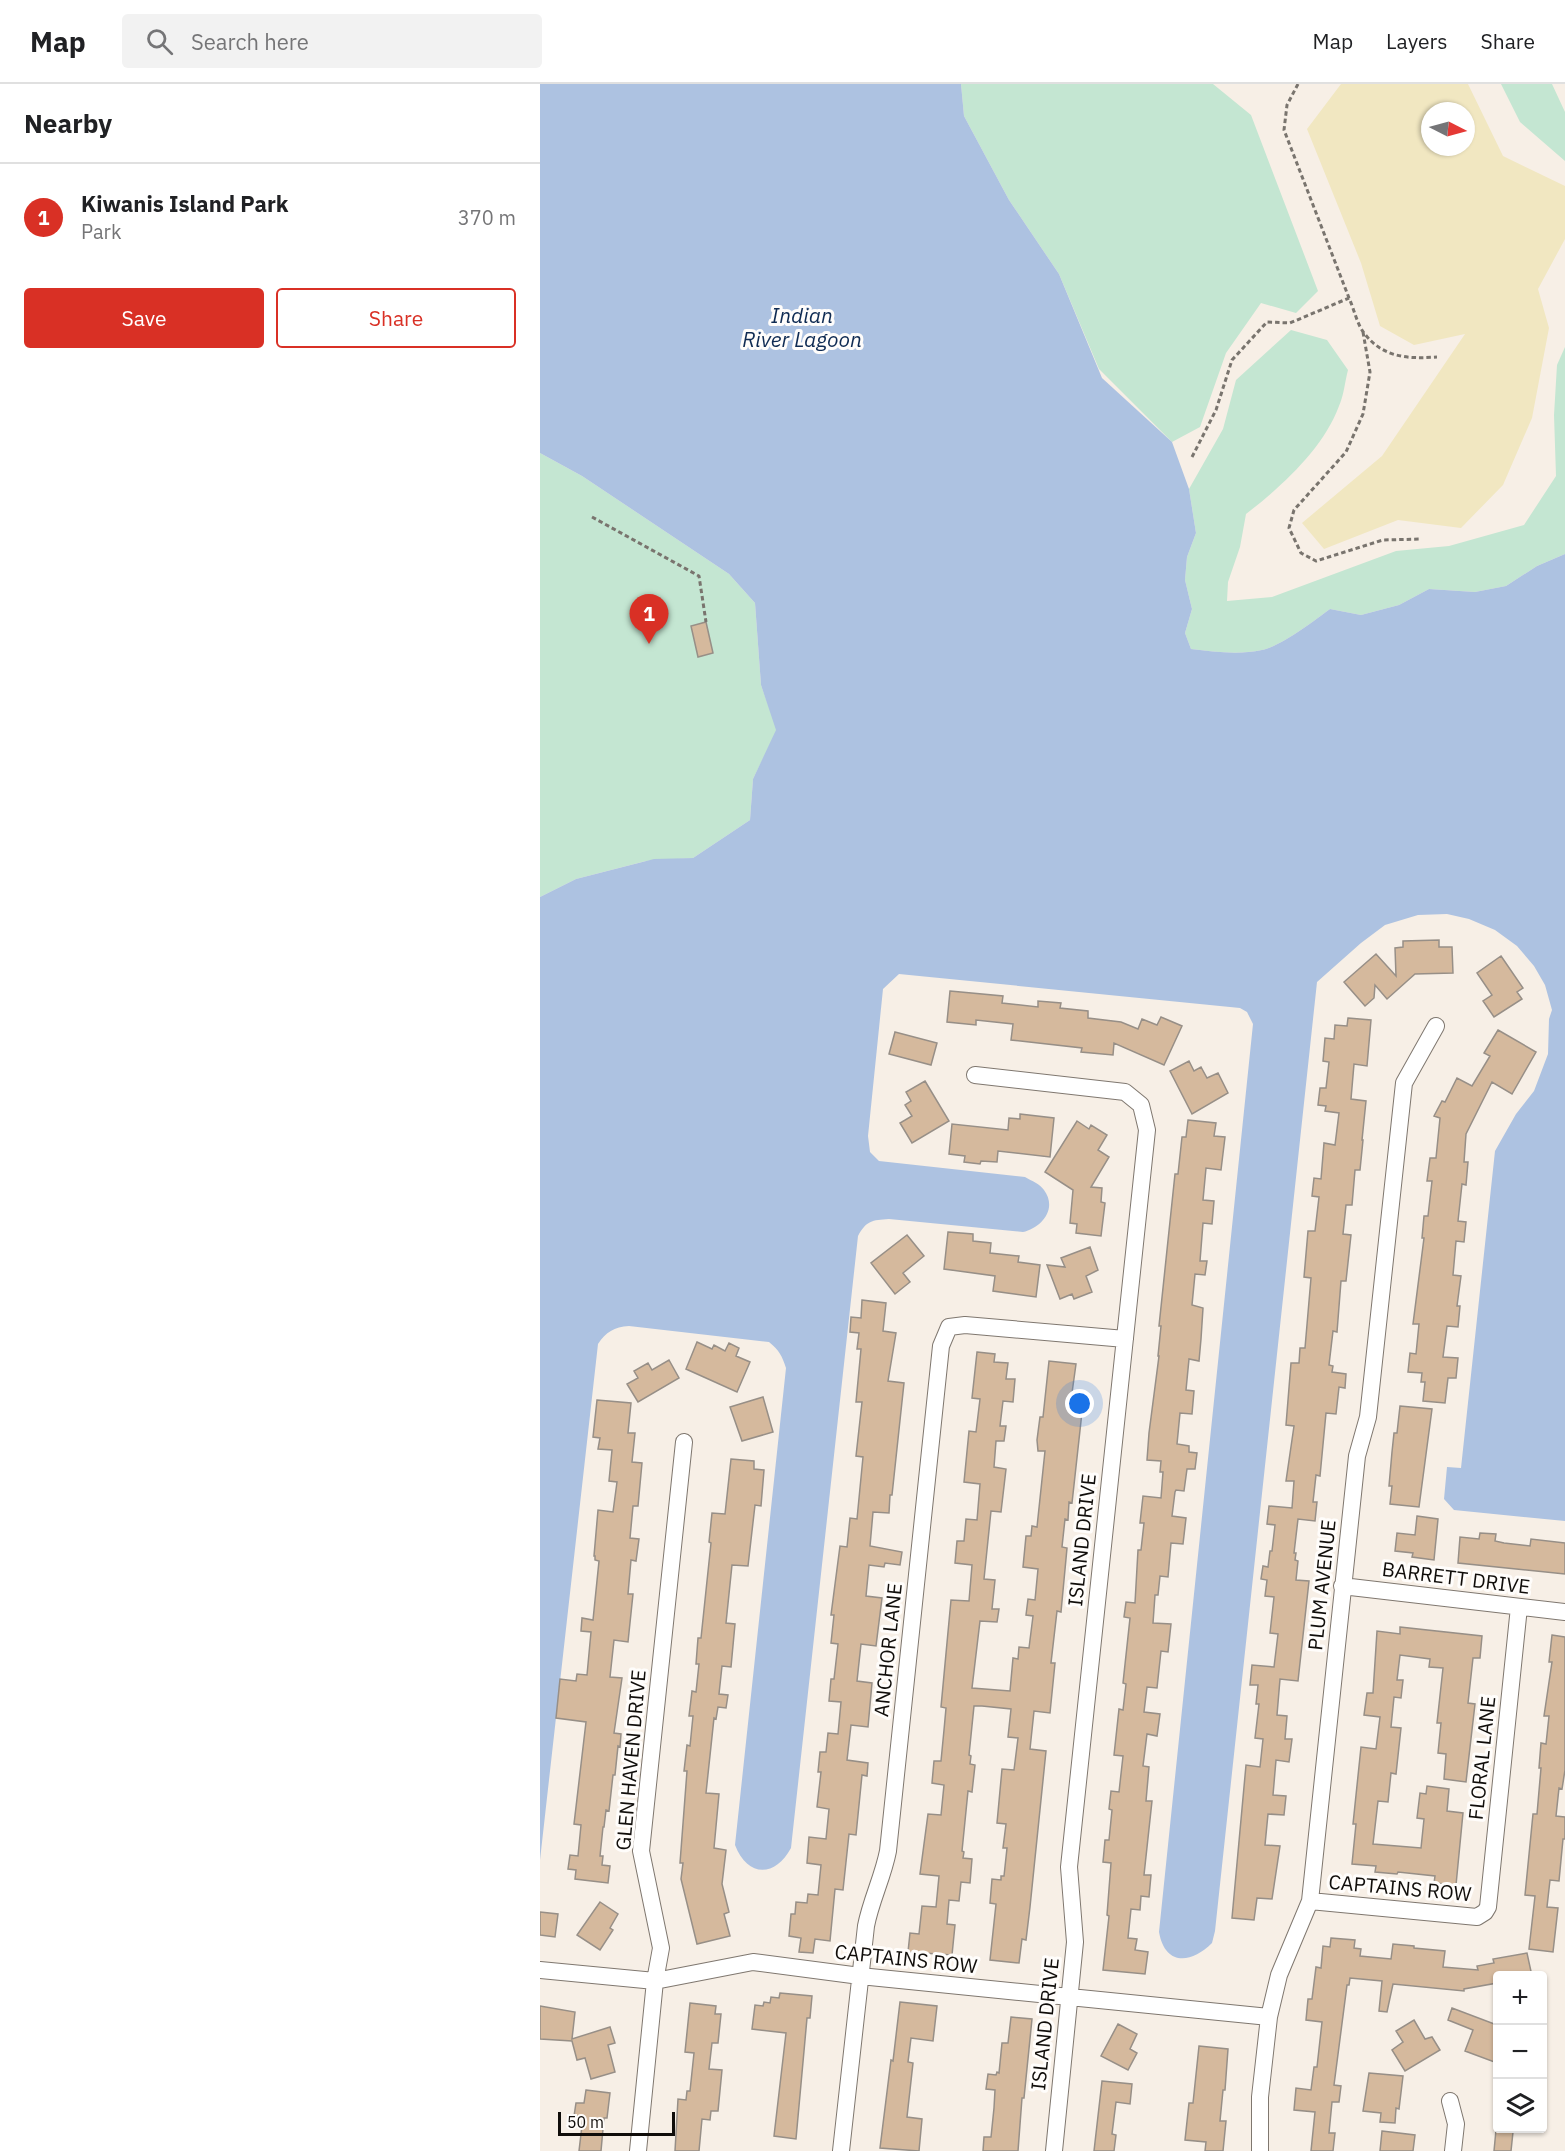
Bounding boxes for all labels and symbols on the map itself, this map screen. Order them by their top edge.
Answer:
north arrow [1421,102,1475,156]
water label: Indian River Lagoon [742,301,862,353]
pin: 1 [630,594,668,644]
your location [1065,1389,1094,1418]
street label: ISLAND DRIVE [1061,1472,1102,1608]
street label: PLUM AVENUE [1301,1518,1342,1652]
street label: BARRETT DRIVE [1380,1555,1532,1600]
street label: ANCHOR LANE [867,1582,908,1718]
street label: GLEN HAVEN DRIVE [609,1668,652,1851]
street label: FLORAL LANE [1462,1695,1501,1821]
street label: CAPTAINS ROW [1327,1868,1473,1907]
street label: CAPTAINS ROW [833,1938,979,1979]
street label: ISLAND DRIVE [1024,1956,1065,2092]
scale bar [558,2109,675,2136]

